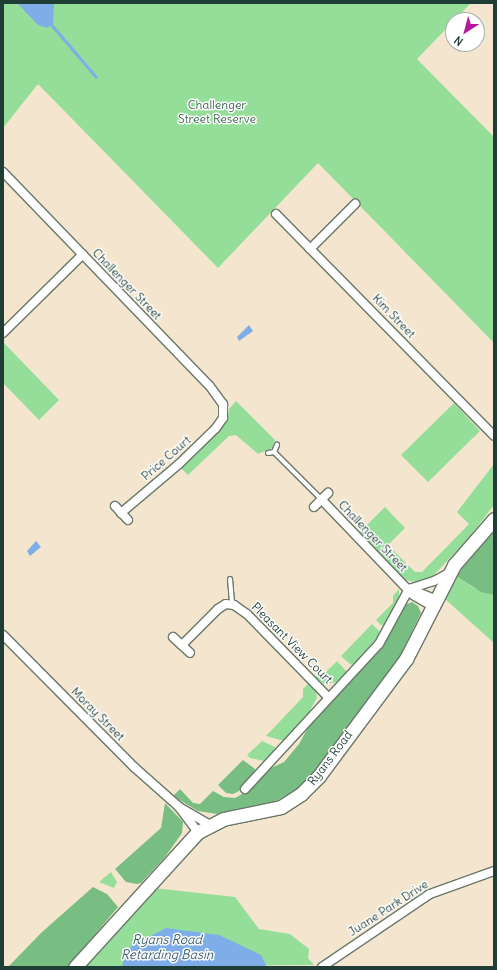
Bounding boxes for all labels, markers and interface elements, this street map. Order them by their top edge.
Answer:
north arrow [445,12,485,52]
text: N [451,33,466,49]
park label: Challenger Street Reserve [178,98,256,126]
street label: Challenger Street [89,245,165,323]
street label: Kim Street [370,291,418,341]
street label: Price Court [138,433,194,483]
street label: Challenger Street [335,497,411,575]
street label: Pleasant View Court [248,599,336,687]
street label: Moray Street [68,684,128,744]
street label: Ryans Road [305,728,355,788]
street label: Juane Park Drive [345,877,431,939]
water label: Ryans Road Retarding Basin [121,933,213,964]

